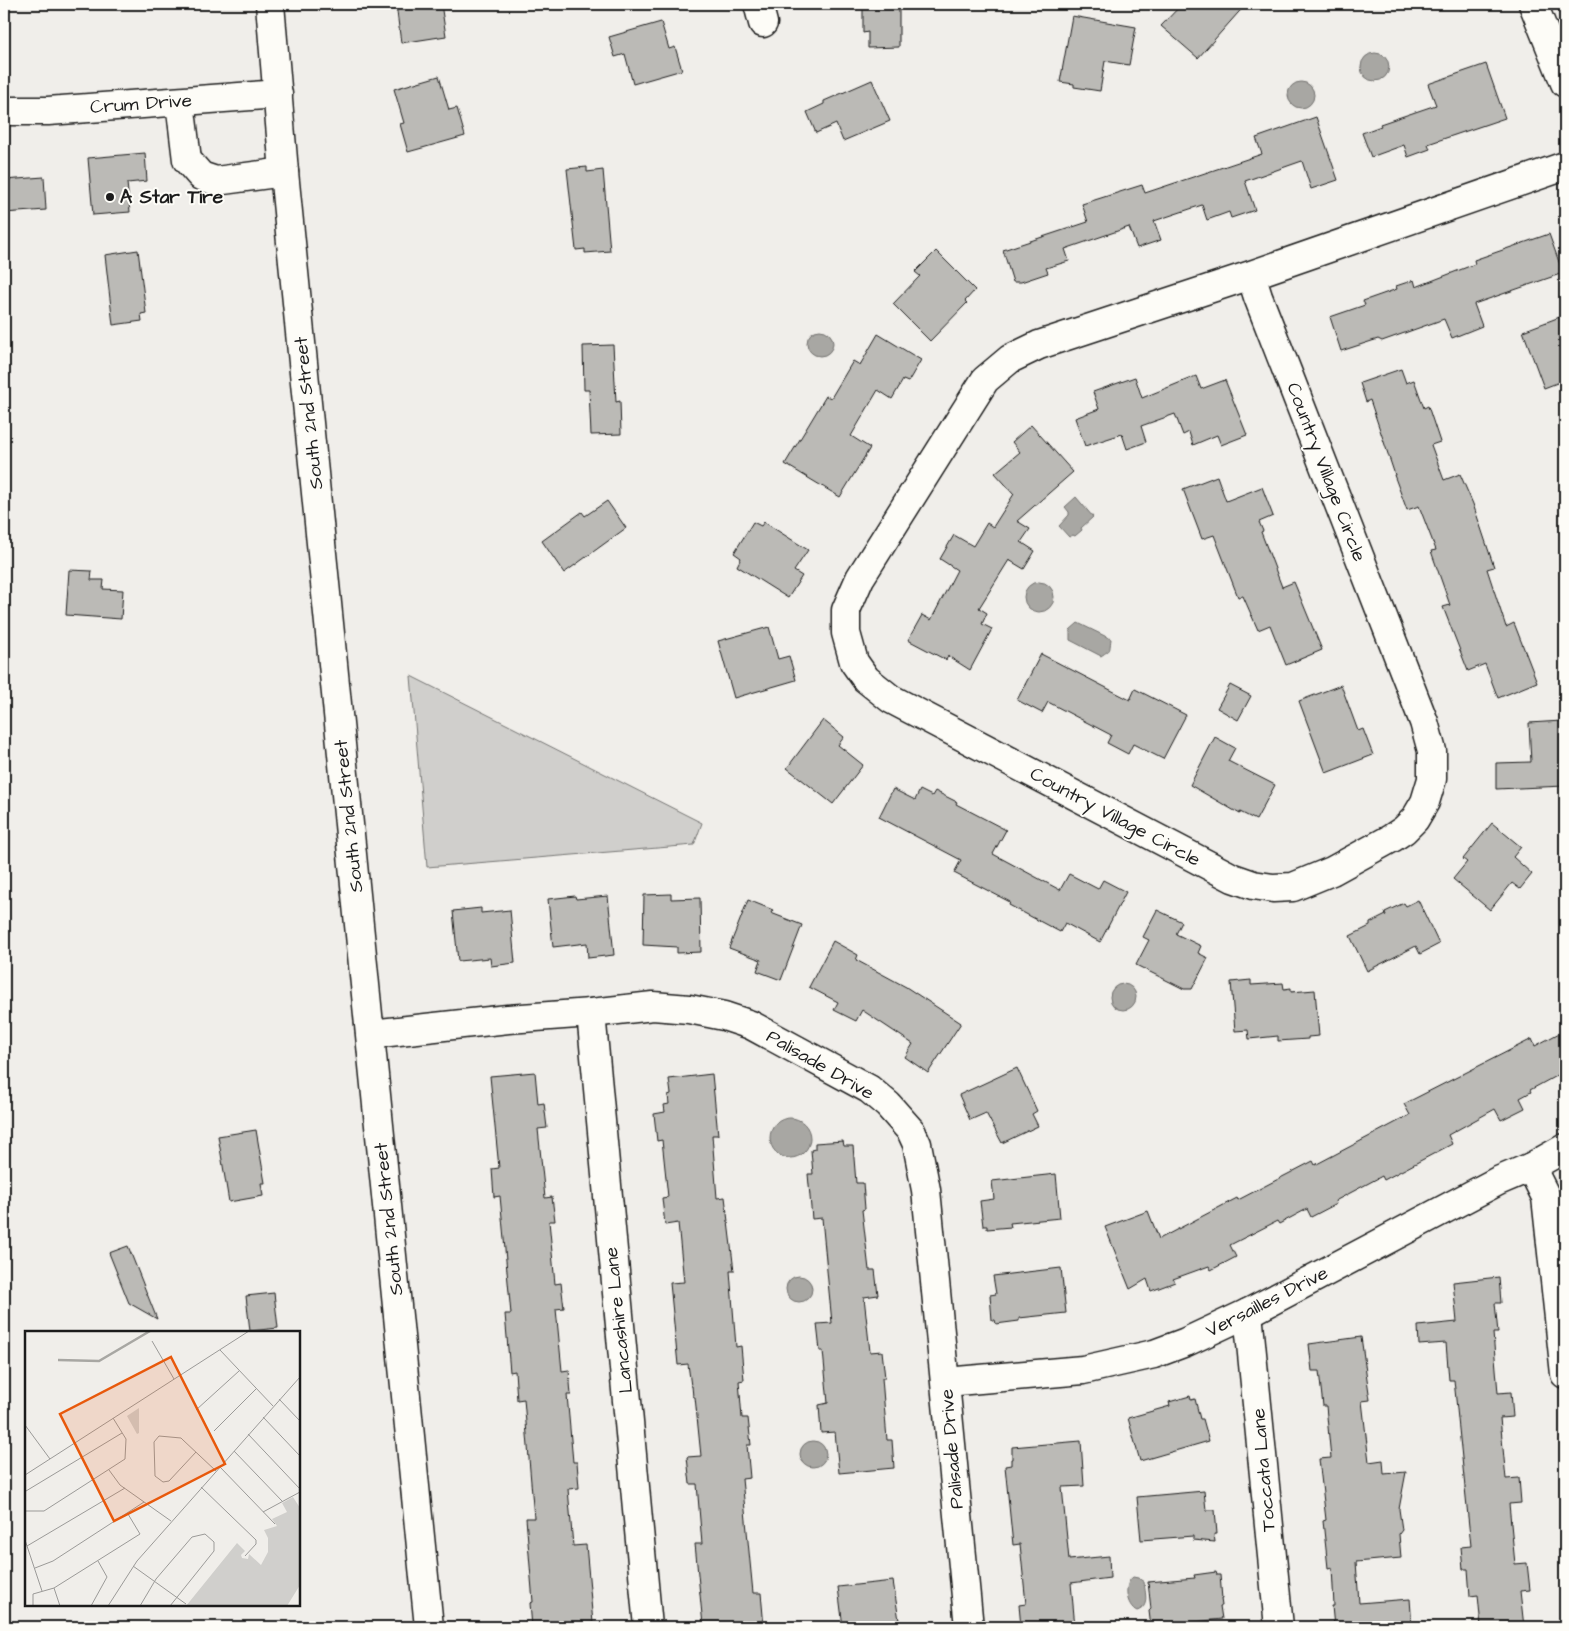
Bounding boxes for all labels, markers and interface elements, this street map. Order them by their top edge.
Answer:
street label: Crum Drive [89,87,193,121]
place label: A Star Tire [120,184,224,211]
marker: A Star Tire [104,191,116,203]
street label: South 2nd Street [288,335,330,491]
street label: Country Village Circle [1278,379,1373,566]
street label: South 2nd Street [328,738,370,894]
street label: Country Village Circle [1024,761,1205,874]
street label: Palisade Drive [761,1023,879,1107]
street label: South 2nd Street [368,1141,410,1297]
street label: Lancashire Lane [598,1246,640,1394]
street label: Versailles Drive [1201,1260,1333,1344]
inset map [25,1331,300,1606]
street label: Palisade Drive [933,1388,971,1510]
street label: Toccata Lane [1245,1407,1283,1533]

